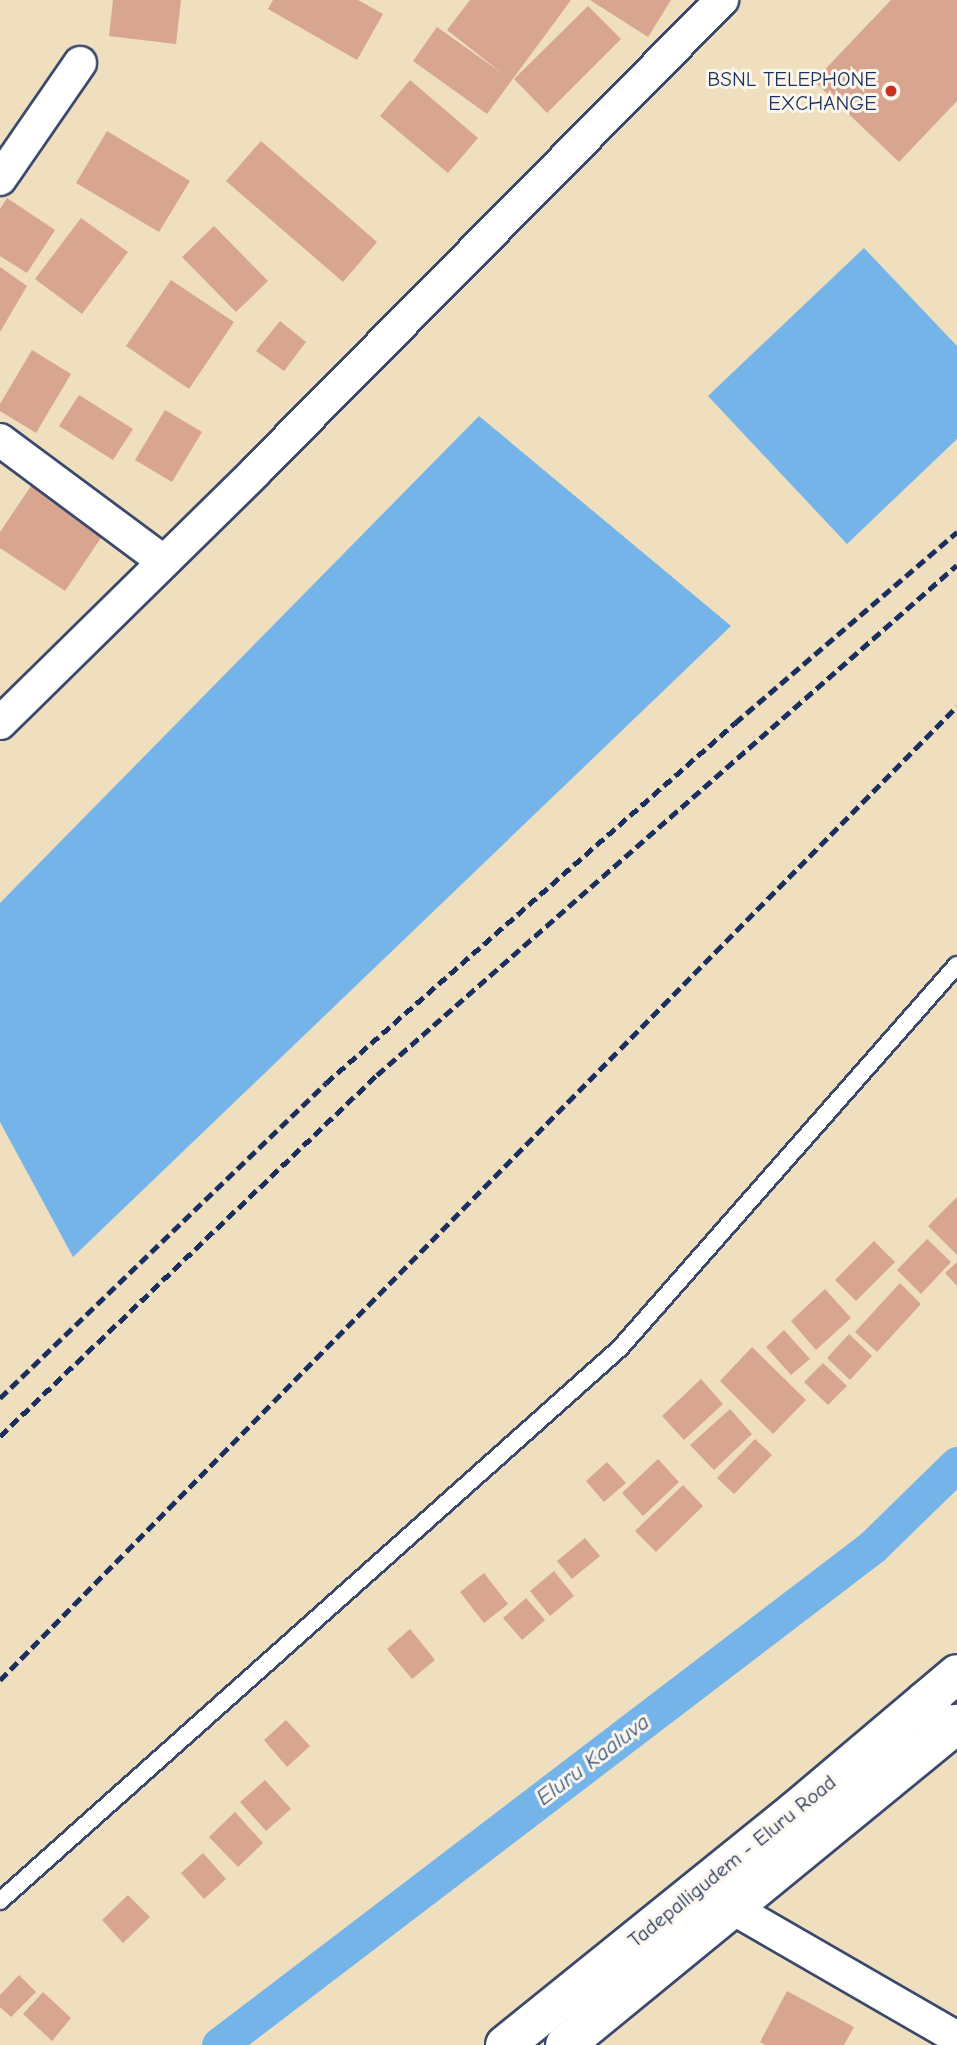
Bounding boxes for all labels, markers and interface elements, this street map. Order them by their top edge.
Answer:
place label: BSNL TELEPHONE EXCHANGE [707,66,877,116]
marker: BSNL TELEPHONE EXCHANGE [883,83,899,99]
water label: Eluru Kaaluva [531,1708,655,1812]
street label: Tadepalligudem - Eluru Road [623,1769,841,1953]

